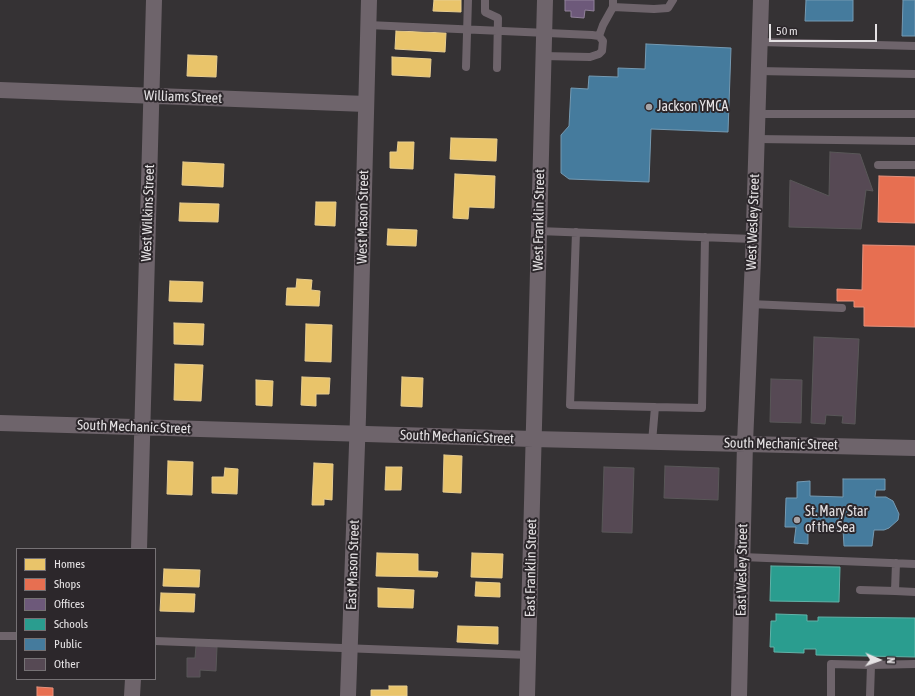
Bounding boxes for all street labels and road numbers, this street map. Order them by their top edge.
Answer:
street label: Williams Street [144,87,222,107]
street label: West Wilkins Street [138,164,158,262]
street label: West Franklin Street [530,169,548,271]
street label: West Mason Street [354,170,372,264]
street label: West Wesley Street [743,174,763,270]
street label: South Mechanic Street [77,417,191,437]
street label: South Mechanic Street [400,427,514,447]
street label: South Mechanic Street [724,435,838,453]
street label: East Franklin Street [522,519,540,617]
street label: East Mason Street [343,520,363,610]
street label: East Wesley Street [733,524,751,616]

